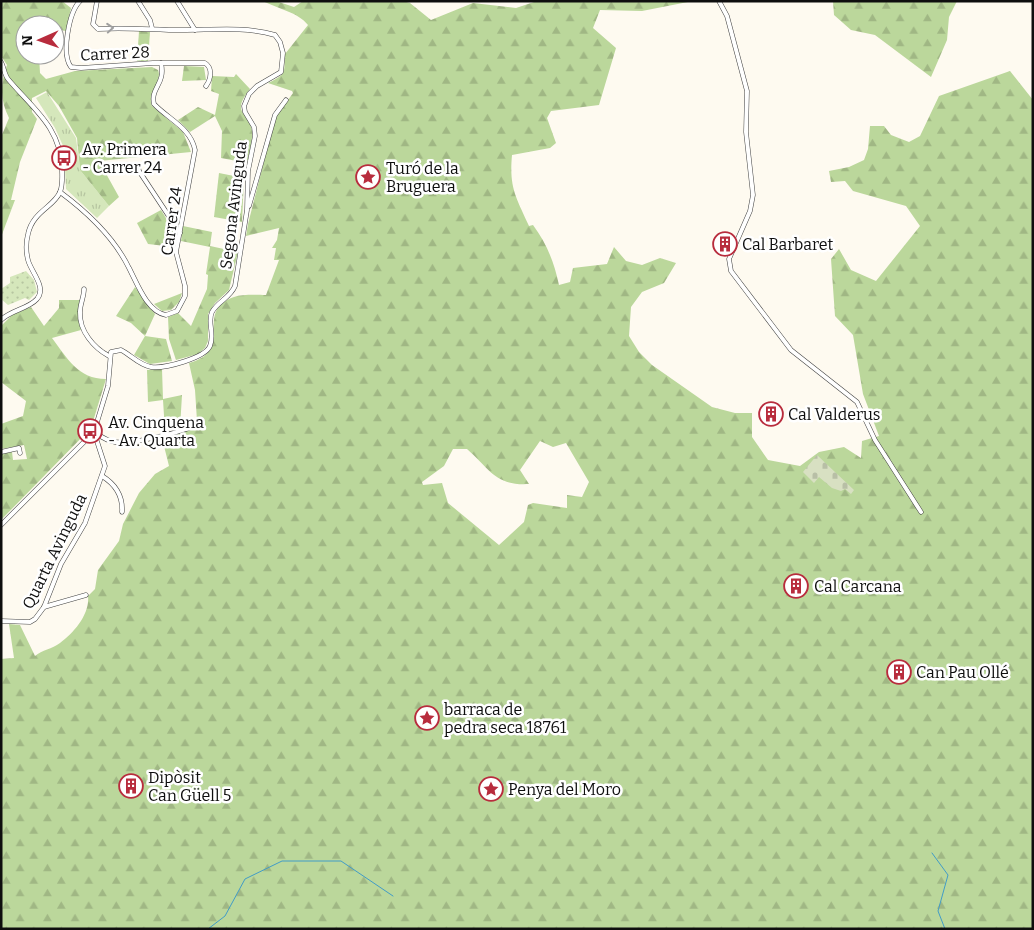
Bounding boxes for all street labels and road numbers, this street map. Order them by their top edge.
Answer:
street label: Carrer 28 [80,42,150,65]
street label: Segona Avinguda [216,140,251,270]
street label: Carrer 24 [157,185,186,257]
street label: Quarta Avinguda [18,490,91,612]

